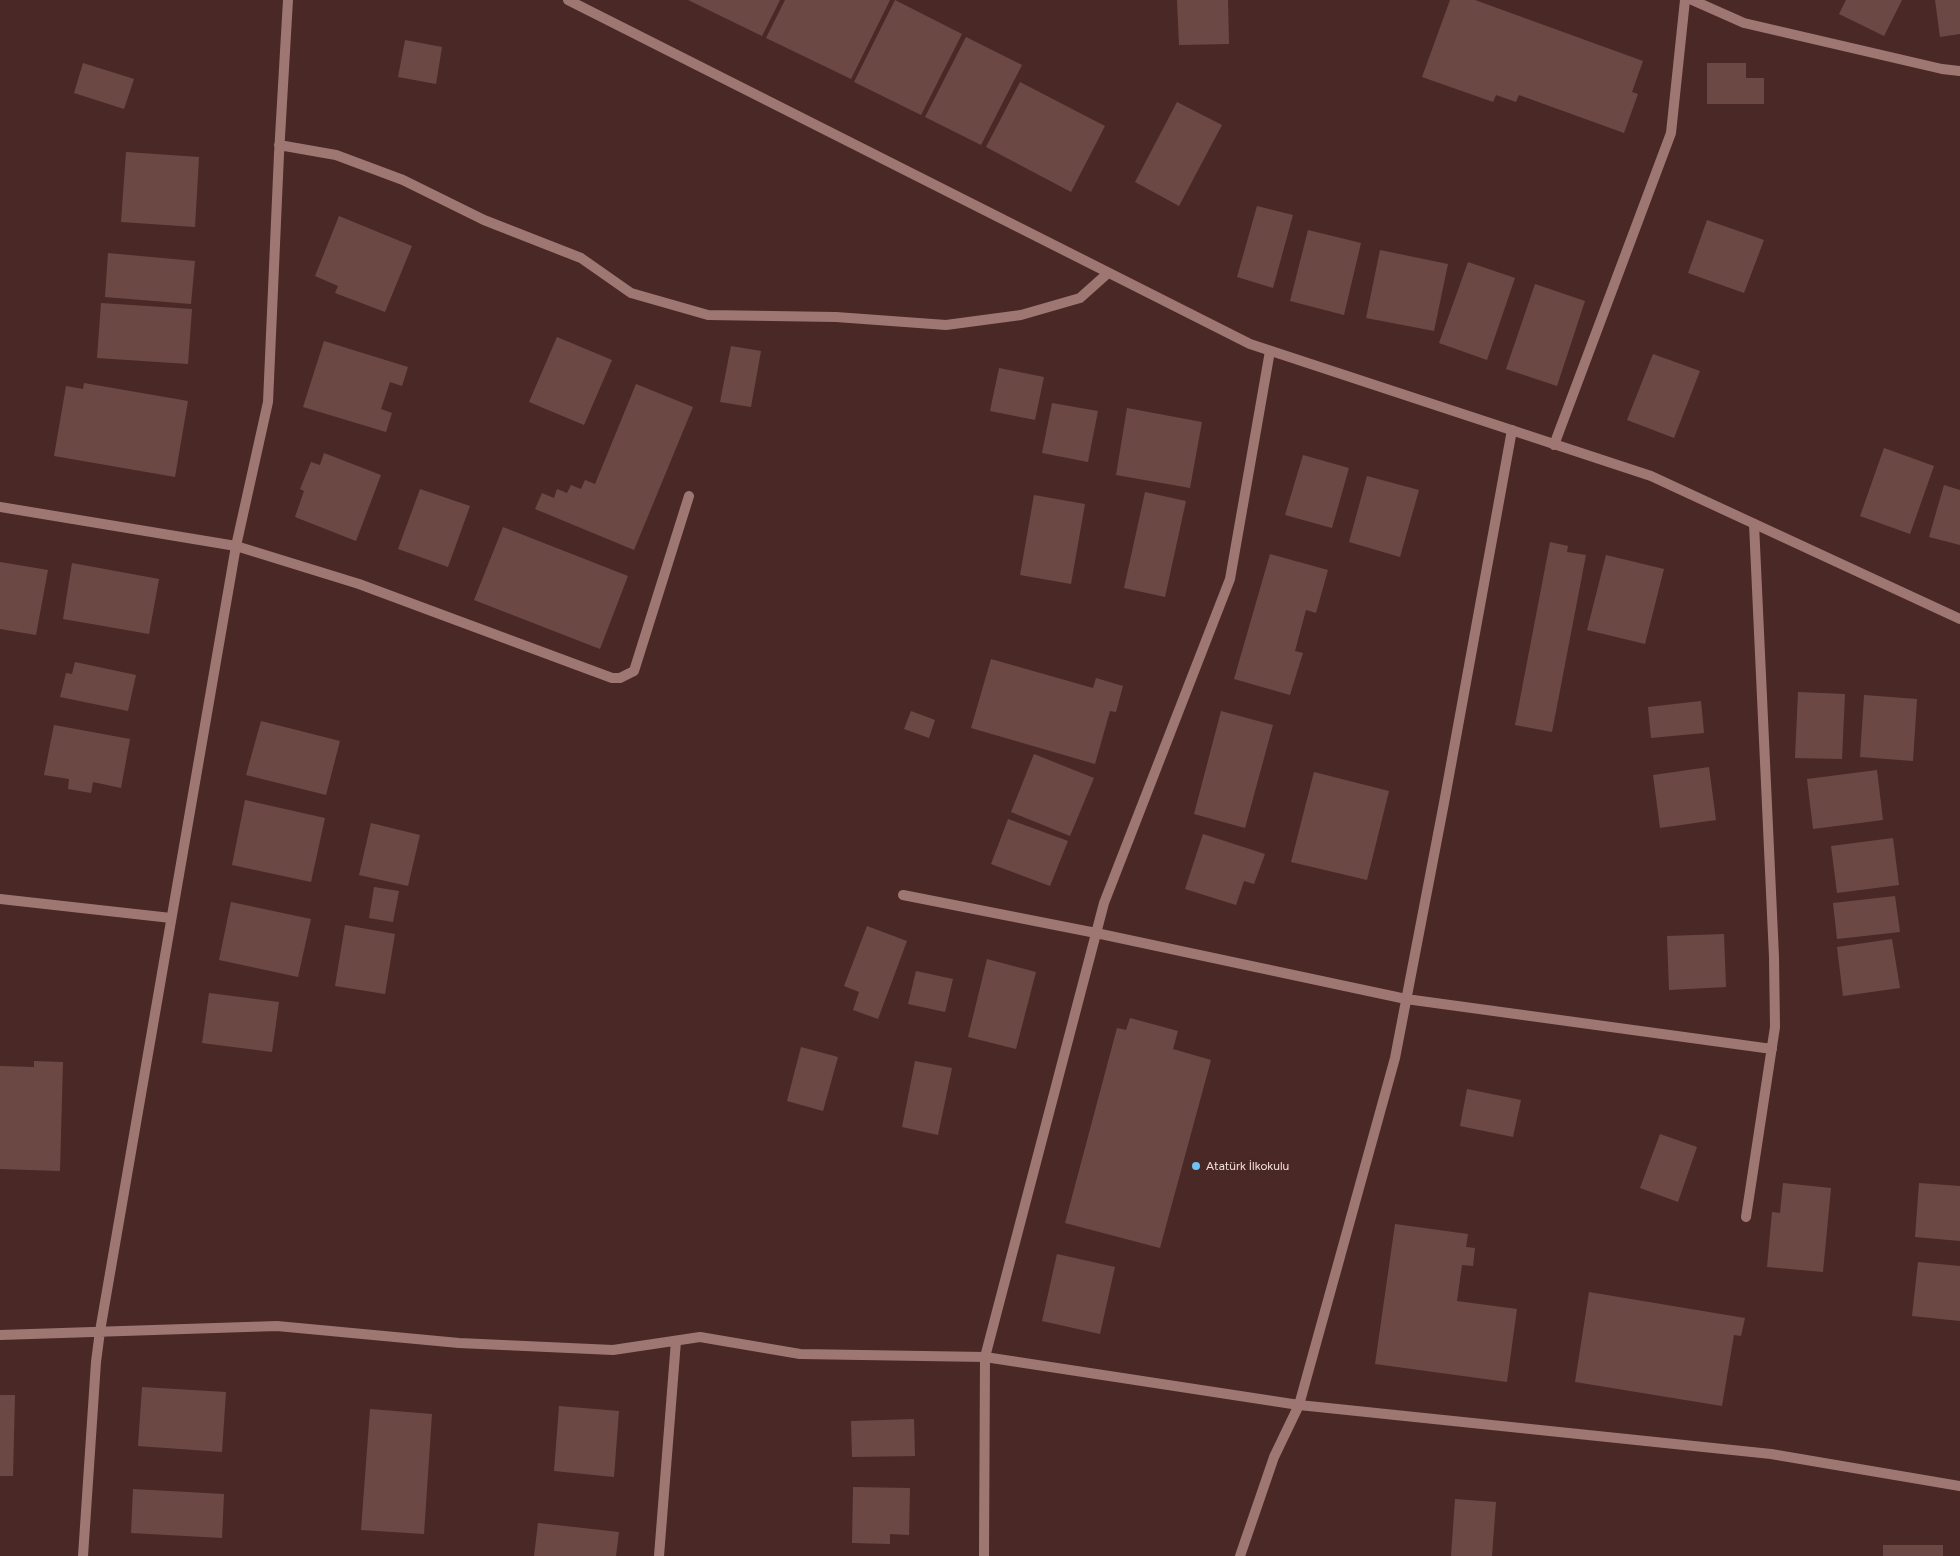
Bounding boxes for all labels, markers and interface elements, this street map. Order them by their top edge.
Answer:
place label: Atatürk İlkokulu [1206,1159,1289,1173]
marker: Atatürk İlkokulu [1190,1160,1202,1172]

